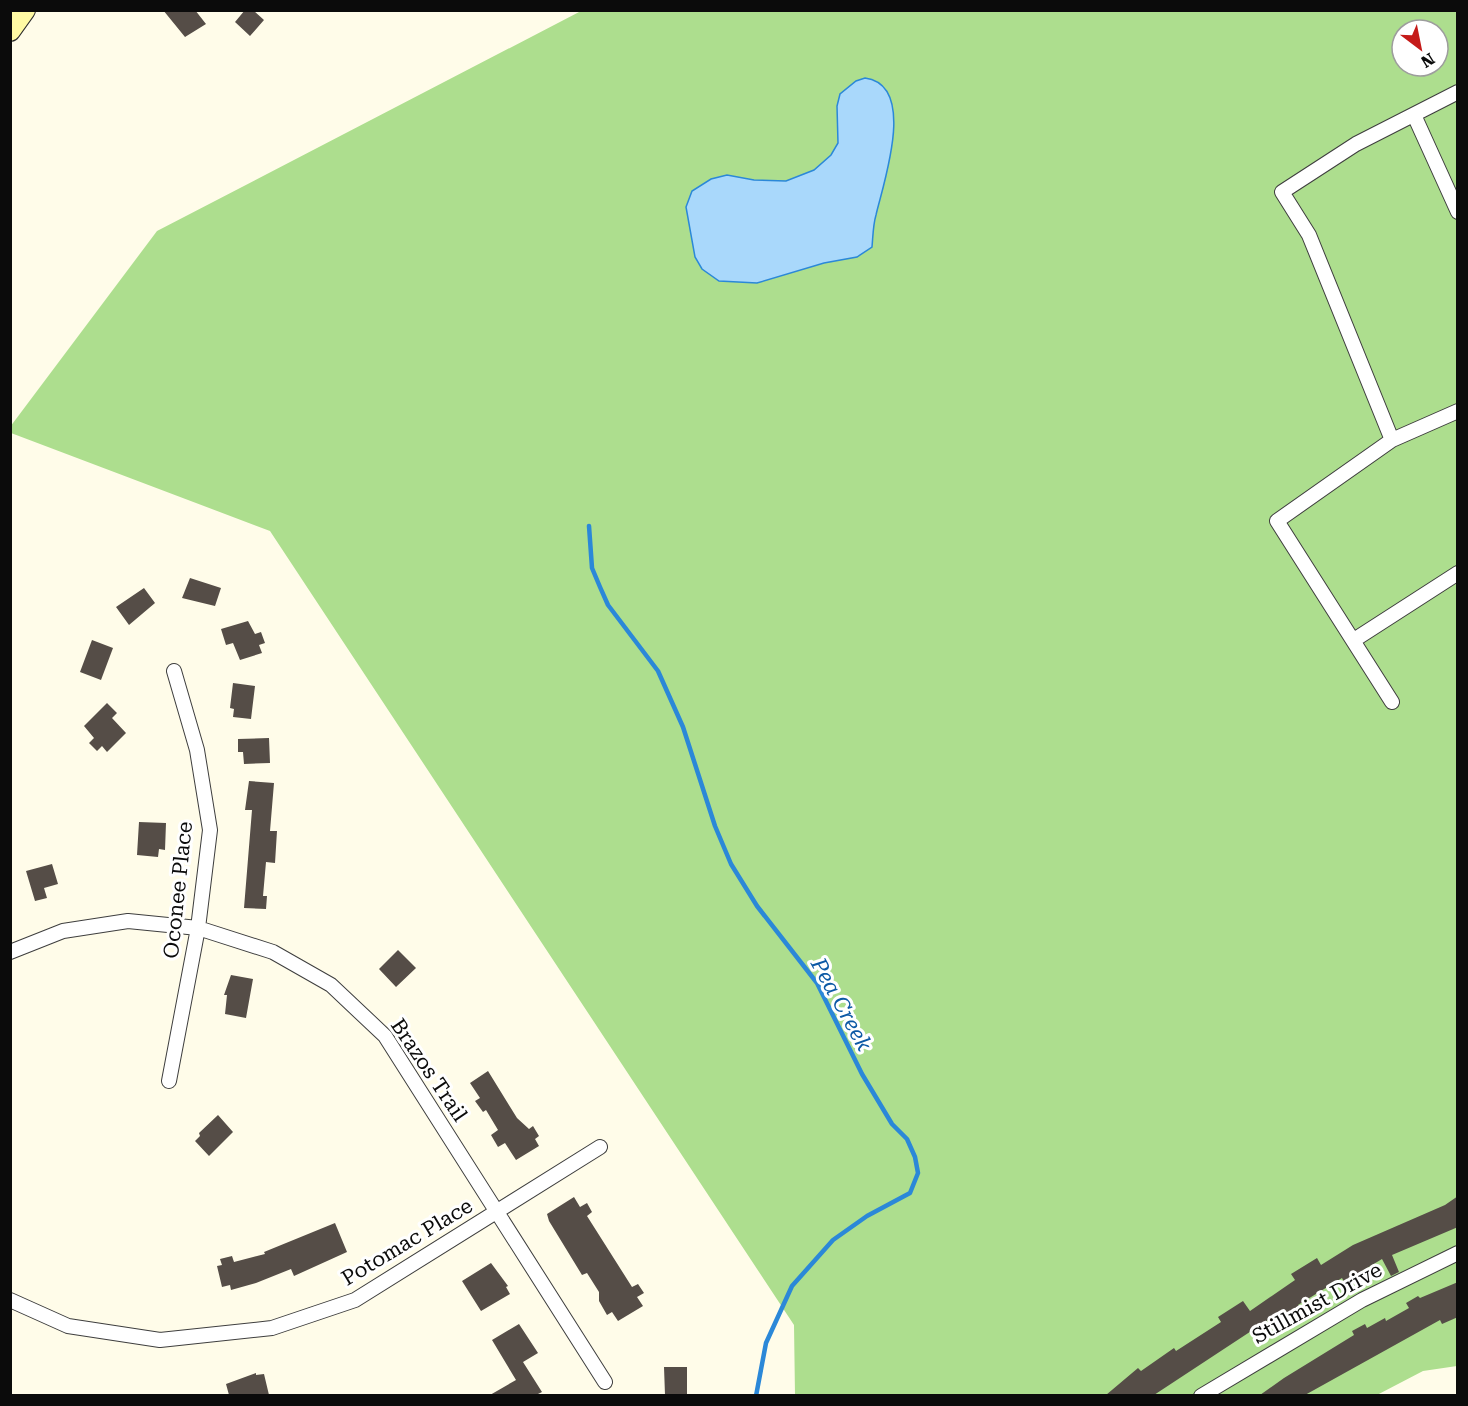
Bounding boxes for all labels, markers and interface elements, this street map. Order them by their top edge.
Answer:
north arrow [1390,18,1450,78]
text: N [1417,49,1438,72]
street label: Oconee Place [159,820,197,960]
water label: Pea Creek [805,953,877,1055]
street label: Brazos Trail [386,1014,472,1126]
street label: Potomac Place [337,1194,477,1290]
street label: Stillmist Drive [1248,1257,1386,1349]

